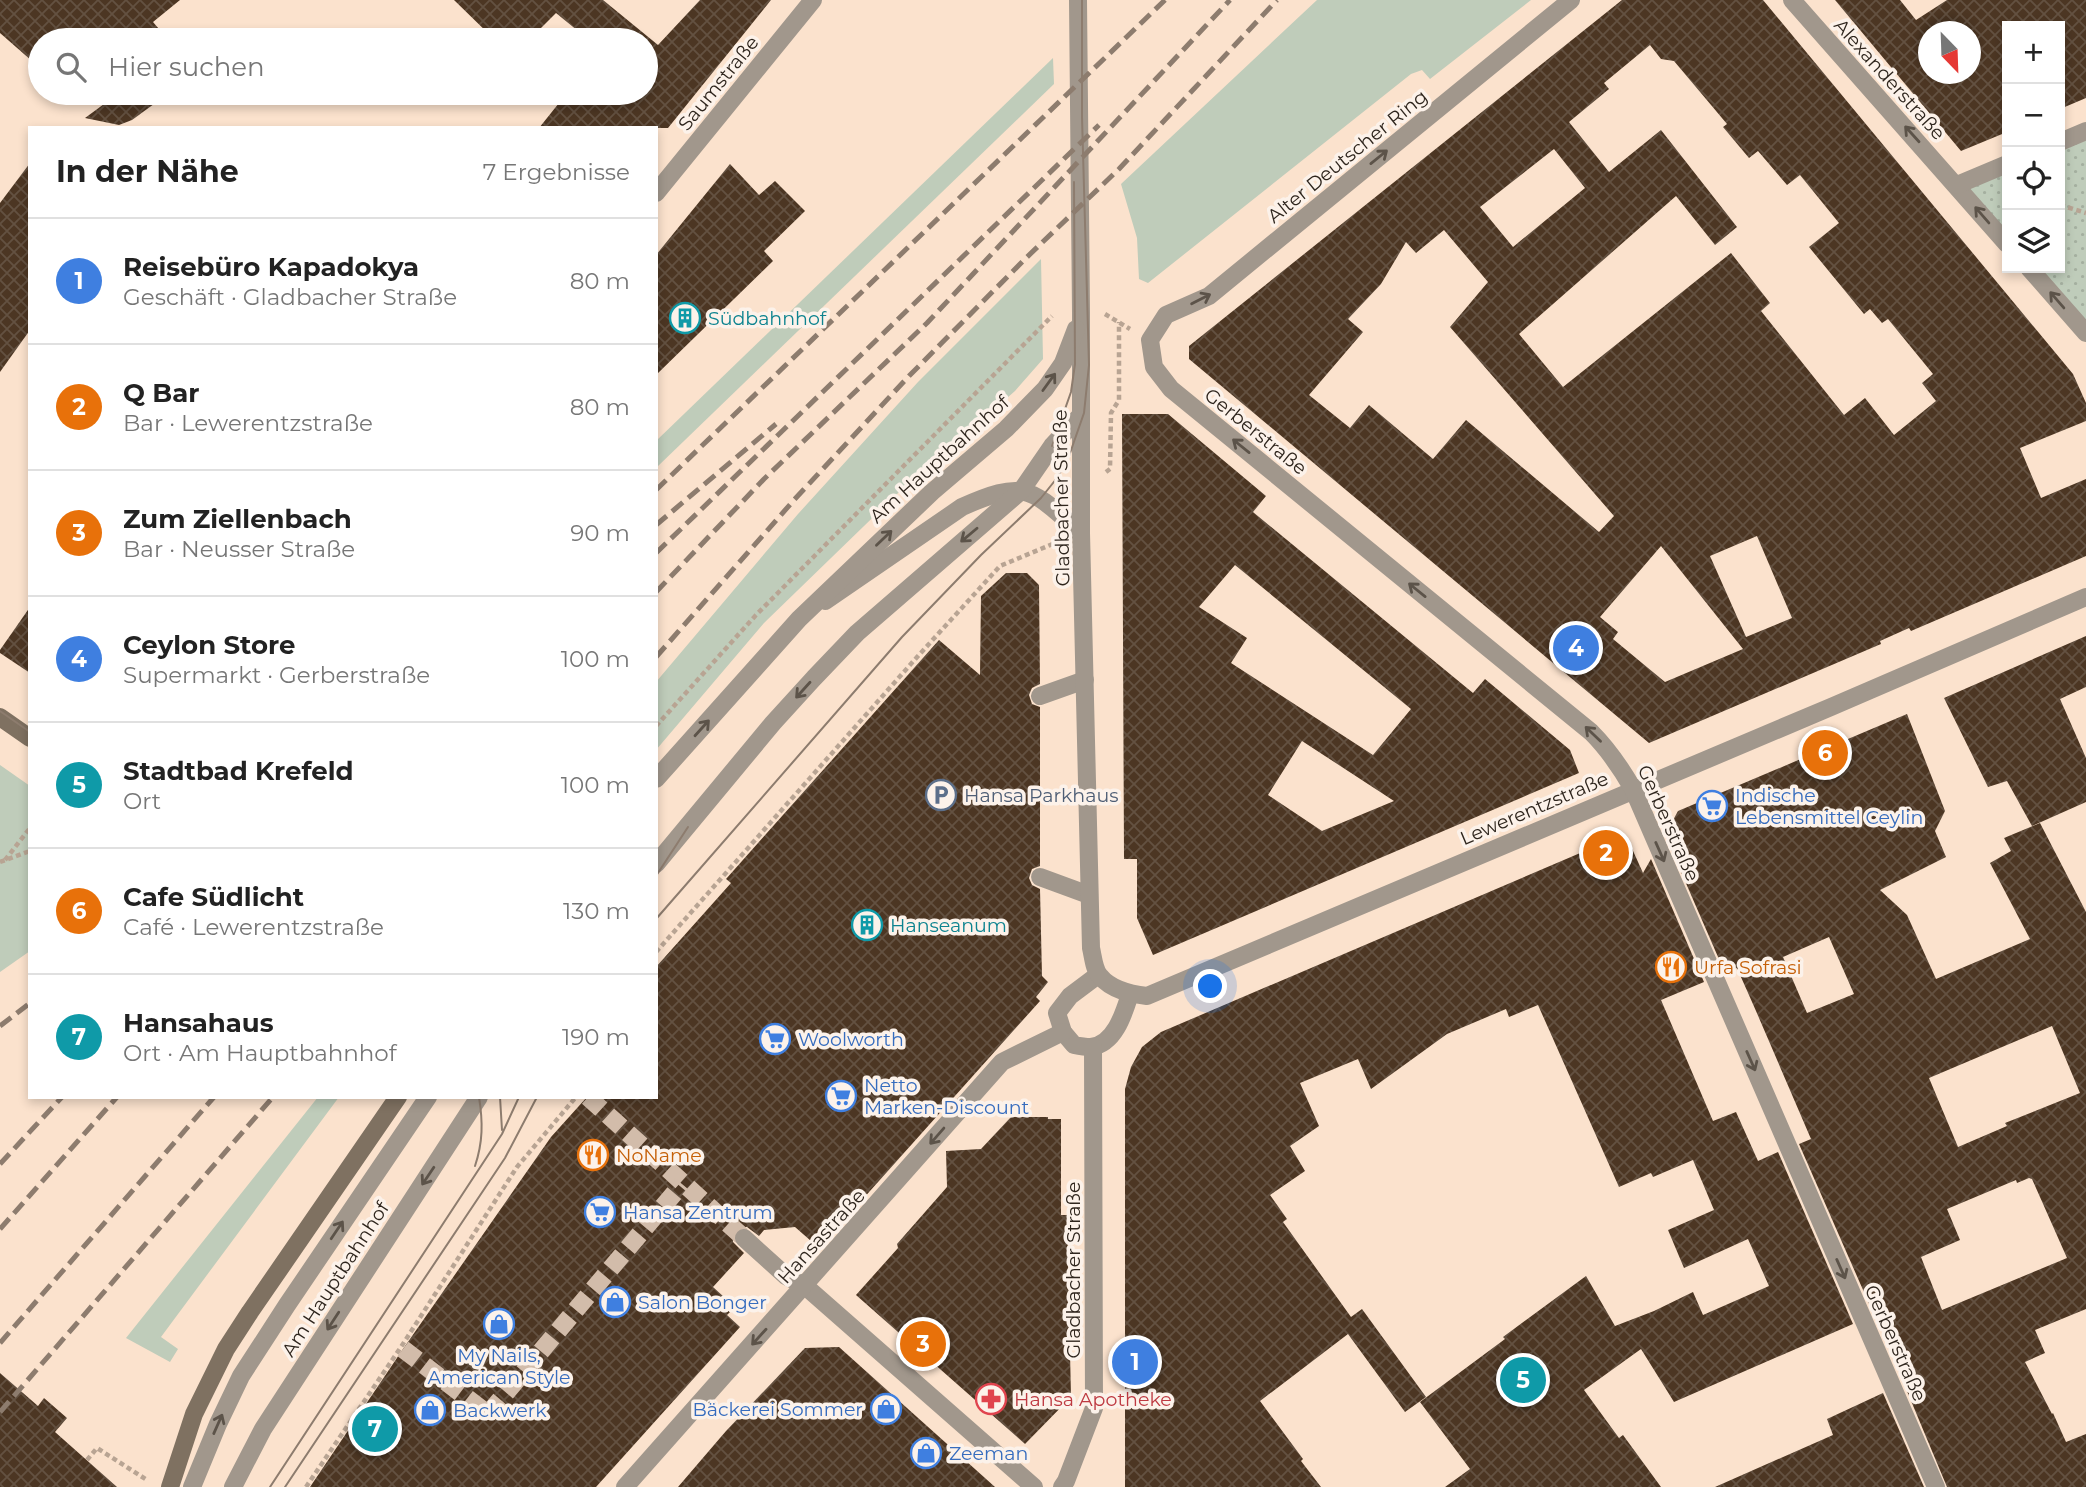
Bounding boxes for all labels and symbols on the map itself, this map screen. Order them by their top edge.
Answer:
street label: Alexanderstraße [1829,14,1950,145]
north arrow [1918,21,1981,84]
street label: Saumstraße [673,31,764,135]
street label: Alter Deutscher Ring [1263,85,1432,228]
one-way arrow [1904,126,1920,144]
one-way arrow [1369,149,1387,165]
one-way arrow [1974,206,1990,224]
one-way arrow [2049,291,2065,309]
one-way arrow [1190,292,1211,305]
building icon: Südbahnhof [668,301,702,335]
place label: Südbahnhof [708,307,828,330]
one-way arrow [1042,373,1057,392]
street label: Gerberstraße [1200,383,1311,480]
street label: Am Hauptbahnhof [865,390,1015,528]
street label: Gladbacher Straße [1048,409,1075,587]
one-way arrow [1233,438,1251,454]
one-way arrow [961,527,979,543]
one-way arrow [875,529,892,546]
one-way arrow [1409,582,1427,598]
pin: 4 [1553,622,1599,674]
one-way arrow [795,681,811,699]
one-way arrow [693,720,710,737]
one-way arrow [1585,726,1602,743]
pin: 6 [1802,727,1848,779]
street label: Gerberstraße [1633,762,1704,885]
street label: Lewerentzstraße [1457,767,1612,850]
parking icon: Hansa Parkhaus [924,778,958,812]
place label: Hansa Parkhaus [964,784,1118,807]
place label: Indische Lebensmittel Ceylin [1735,784,1923,829]
supermarket icon: Indische Lebensmittel Ceylin [1695,789,1729,823]
pin: 2 [1583,827,1629,879]
one-way arrow [1654,841,1667,862]
building icon: Hanseanum [850,908,884,942]
place label: Hanseanum [890,914,1007,937]
restaurant icon: Urfa Sofrasi [1654,950,1688,984]
place label: Urfa Sofrasi [1694,956,1802,979]
your location [1193,969,1227,1003]
supermarket icon: Woolworth [758,1022,792,1056]
place label: Woolworth [798,1028,904,1051]
one-way arrow [1745,1049,1758,1071]
place label: Netto Marken-Discount [864,1074,1029,1119]
supermarket icon: Netto Marken-Discount [824,1079,858,1113]
one-way arrow [929,1127,945,1145]
restaurant icon: NoName [576,1138,610,1172]
place label: NoName [616,1144,702,1167]
one-way arrow [421,1166,435,1185]
street label: Gladbacher Straße [1062,1181,1085,1359]
street label: Hansastraße [773,1184,870,1288]
supermarket icon: Hansa Zentrum [583,1195,617,1229]
street label: Am Hauptbahnhof [277,1196,395,1361]
place label: Hansa Zentrum [623,1201,773,1224]
one-way arrow [330,1221,344,1241]
one-way arrow [1835,1258,1848,1279]
street label: Gerberstraße [1860,1282,1931,1405]
shop icon: Salon Bonger [598,1285,632,1319]
place label: Salon Bonger [638,1291,767,1314]
shop icon: My Nails, American Style [482,1307,516,1341]
one-way arrow [325,1311,339,1331]
pin: 3 [900,1318,946,1370]
one-way arrow [751,1328,767,1346]
pin: 1 [1112,1336,1158,1388]
place label: My Nails, American Style [427,1344,571,1389]
pin: 5 [1500,1354,1546,1406]
pharmacy icon: Hansa Apotheke [974,1382,1008,1416]
place label: Hansa Apotheke [1014,1388,1172,1411]
shop icon: Bäckerei Sommer [869,1392,903,1426]
shop icon: Backwerk [413,1393,447,1427]
place label: Bäckerei Sommer [693,1398,863,1421]
place label: Backwerk [453,1399,547,1422]
pin: 7 [352,1403,398,1455]
one-way arrow [212,1414,225,1435]
shop icon: Zeeman [909,1436,943,1470]
place label: Zeeman [949,1442,1028,1465]

